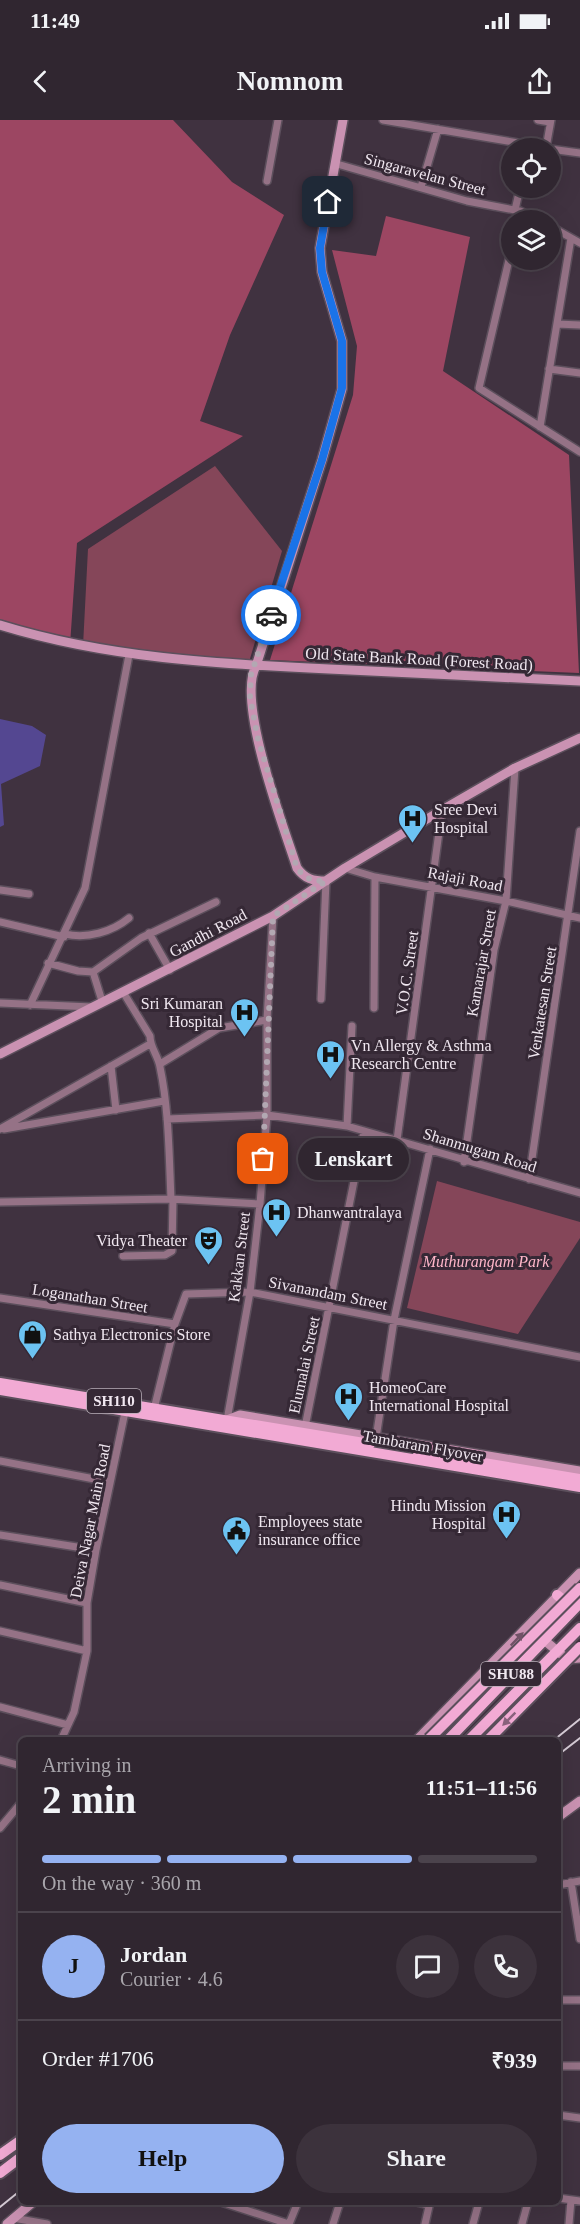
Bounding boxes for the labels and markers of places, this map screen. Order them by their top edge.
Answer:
pin [302,176,353,227]
place label: Sree Devi Hospital [434,801,498,837]
hospital icon: Sree Devi Hospital [397,802,429,844]
place label: Sri Kumaran Hospital [141,995,224,1031]
hospital icon: Sri Kumaran Hospital [228,996,260,1038]
place label: Vn Allergy & Asthma Research Centre [351,1037,492,1072]
hospital icon: Vn Allergy & Asthma Research Centre [314,1038,346,1080]
pin [237,1133,288,1184]
callout: Lenskart [299,1138,410,1180]
hospital icon: Dhanwantralaya [260,1196,292,1238]
place label: Dhanwantralaya [297,1204,402,1222]
theatre icon: Vidya Theater [192,1224,224,1266]
place label: Vidya Theater [96,1232,188,1250]
shop icon: Sathya Electronics Store [16,1318,48,1360]
place label: Sathya Electronics Store [53,1326,210,1344]
place label: HomeoCare International Hospital [369,1379,510,1415]
hospital icon: HomeoCare International Hospital [332,1380,364,1422]
place label: Hindu Mission Hospital [390,1497,487,1533]
hospital icon: Hindu Mission Hospital [491,1498,523,1540]
place label: Employees state insurance office [258,1513,362,1548]
public building icon: Employees state insurance office [221,1514,253,1556]

